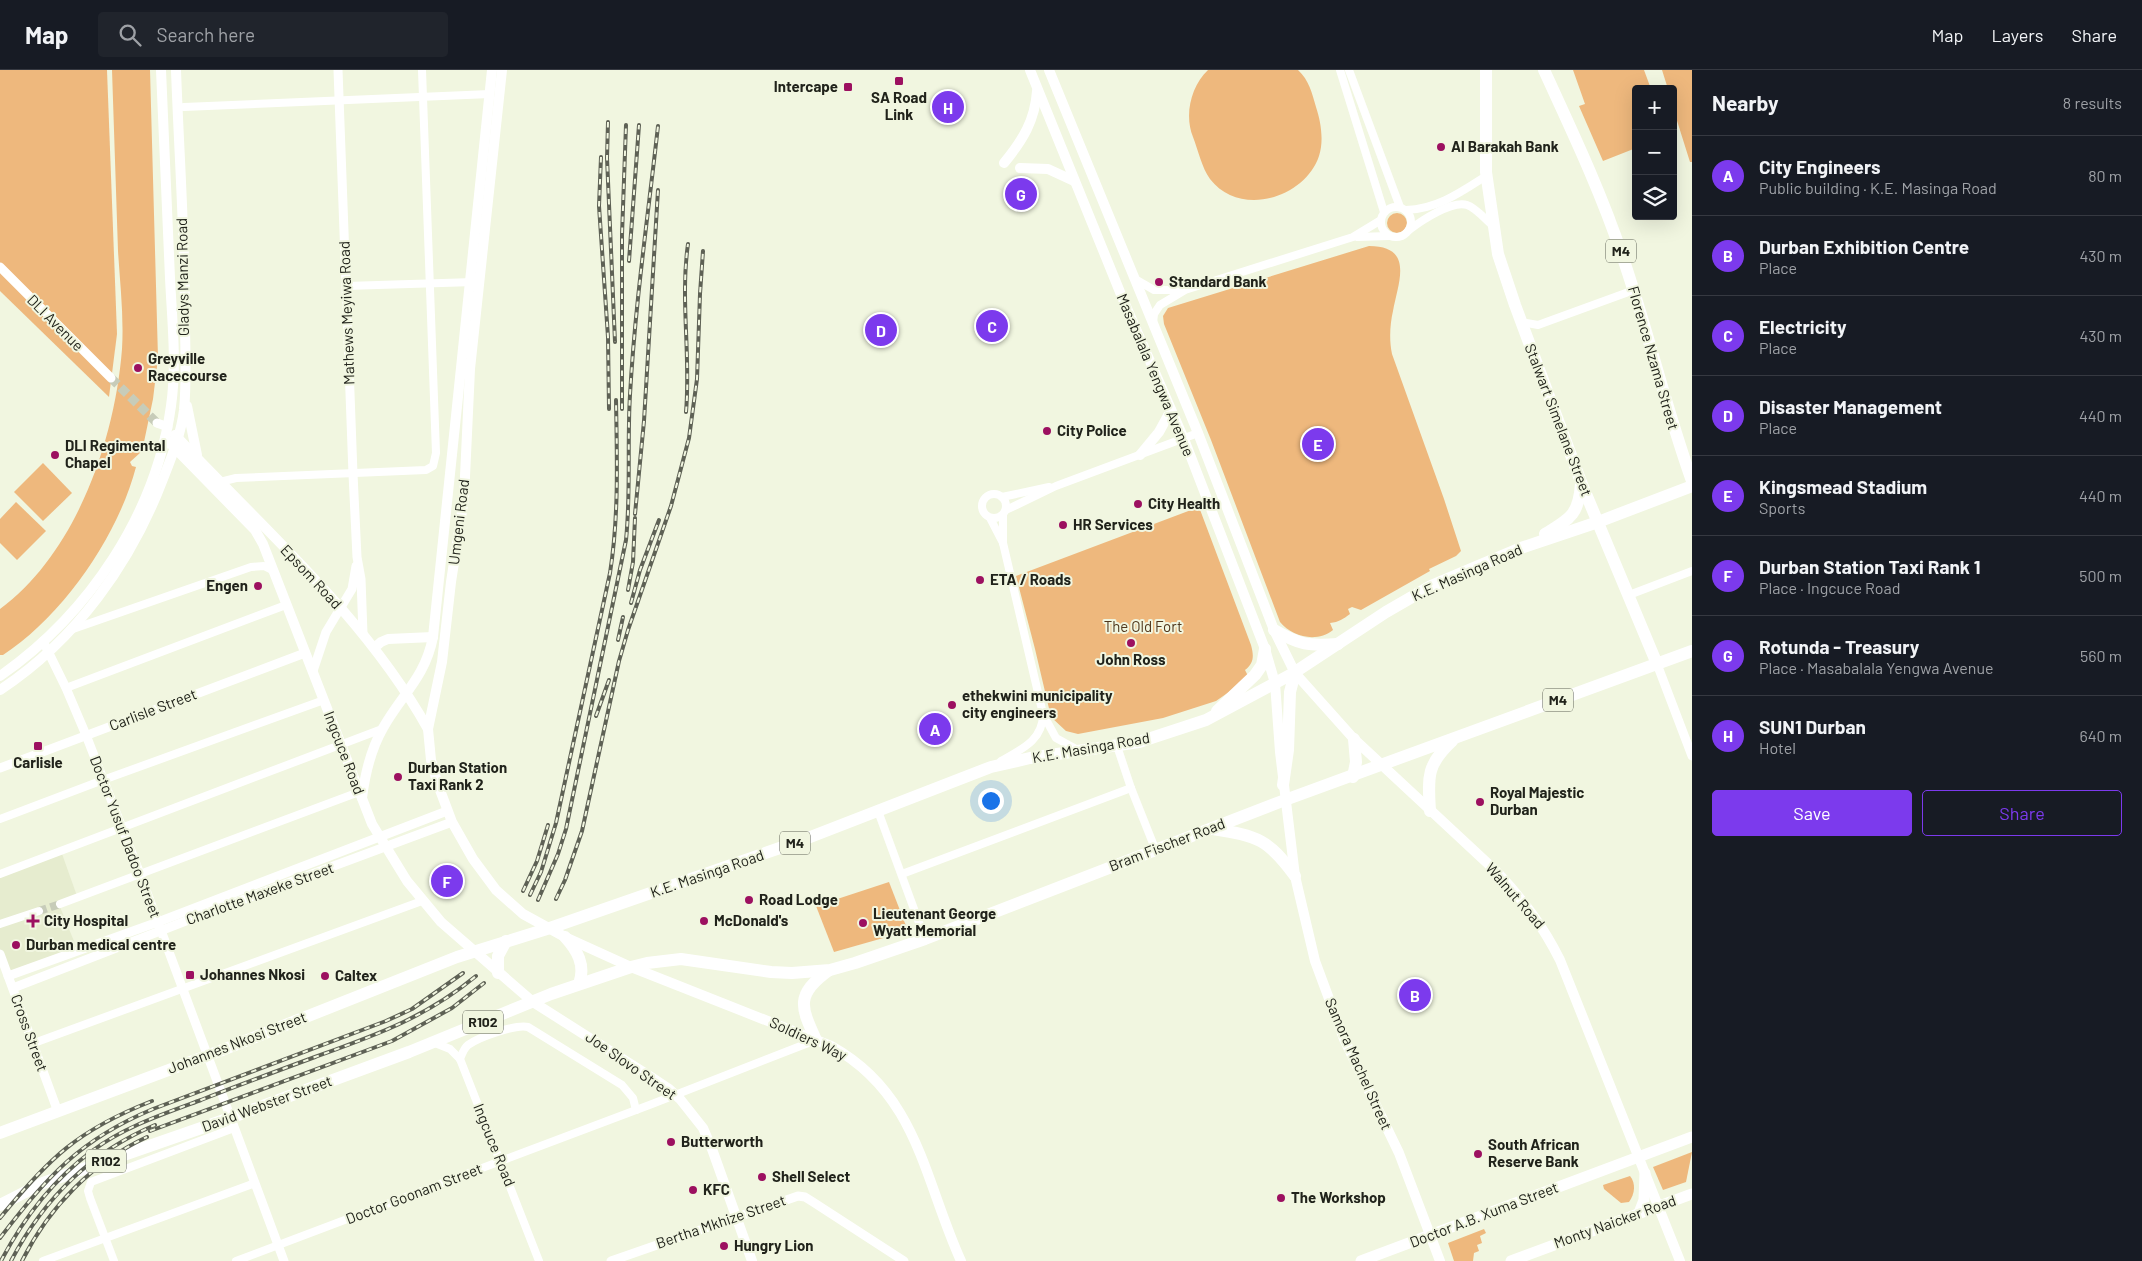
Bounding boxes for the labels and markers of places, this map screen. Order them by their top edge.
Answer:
marker: SA Road Link [893,75,905,87]
place label: Intercape [774,77,838,95]
marker: Intercape [842,81,854,93]
place label: SA Road Link [871,88,927,123]
pin: H [932,88,964,126]
place label: Al Barakah Bank [1451,137,1559,155]
marker: Al Barakah Bank [1435,141,1447,153]
pin: G [1005,175,1037,213]
place label: Standard Bank [1169,272,1267,290]
marker: Standard Bank [1153,276,1165,288]
pin: C [976,307,1008,345]
pin: D [865,311,897,349]
place label: Greyville Racecourse [148,349,227,384]
marker: Greyville Racecourse [132,362,144,374]
place label: City Police [1057,421,1127,439]
marker: City Police [1041,425,1053,437]
pin: E [1302,425,1334,463]
place label: DLI Regimental Chapel [65,436,165,471]
marker: DLI Regimental Chapel [49,449,61,461]
place label: City Health [1148,494,1220,512]
marker: City Health [1132,498,1144,510]
place label: HR Services [1073,515,1153,533]
marker: HR Services [1057,519,1069,531]
place label: ETA / Roads [990,570,1072,588]
marker: ETA / Roads [974,574,986,586]
place label: Engen [206,576,248,594]
marker: Engen [252,580,264,592]
marker: John Ross [1125,637,1137,649]
place label: John Ross [1097,650,1166,668]
place label: ethekwini municipality city engineers [962,686,1113,721]
marker: ethekwini municipality city engineers [946,699,958,711]
pin: A [919,710,951,748]
marker: Carlisle [32,740,44,752]
place label: Carlisle [13,753,63,771]
place label: Durban Station Taxi Rank 2 [408,758,507,793]
marker: Durban Station Taxi Rank 2 [392,771,404,783]
place label: Royal Majestic Durban [1490,783,1584,818]
marker: Royal Majestic Durban [1474,796,1486,808]
pin: F [431,862,463,900]
place label: Road Lodge [759,890,838,908]
marker: Road Lodge [743,894,755,906]
place label: Lieutenant George Wyatt Memorial [873,904,996,939]
place label: City Hospital [44,911,128,929]
place label: McDonald's [714,911,789,929]
marker: City Hospital [26,914,40,928]
marker: McDonald's [698,915,710,927]
marker: Lieutenant George Wyatt Memorial [857,917,869,929]
place label: Durban medical centre [26,935,176,953]
marker: Durban medical centre [10,939,22,951]
place label: Johannes Nkosi [200,965,305,983]
place label: Caltex [335,966,377,984]
marker: Johannes Nkosi [184,969,196,981]
marker: Caltex [319,970,331,982]
pin: B [1399,976,1431,1014]
place label: Butterworth [681,1132,763,1150]
place label: South African Reserve Bank [1488,1135,1580,1170]
marker: Butterworth [665,1136,677,1148]
marker: South African Reserve Bank [1472,1148,1484,1160]
place label: Shell Select [772,1167,851,1185]
marker: Shell Select [756,1171,768,1183]
place label: KFC [703,1180,730,1198]
marker: KFC [687,1184,699,1196]
place label: The Workshop [1291,1188,1386,1206]
marker: The Workshop [1275,1192,1287,1204]
place label: Hungry Lion [734,1236,814,1254]
marker: Hungry Lion [718,1240,730,1252]

